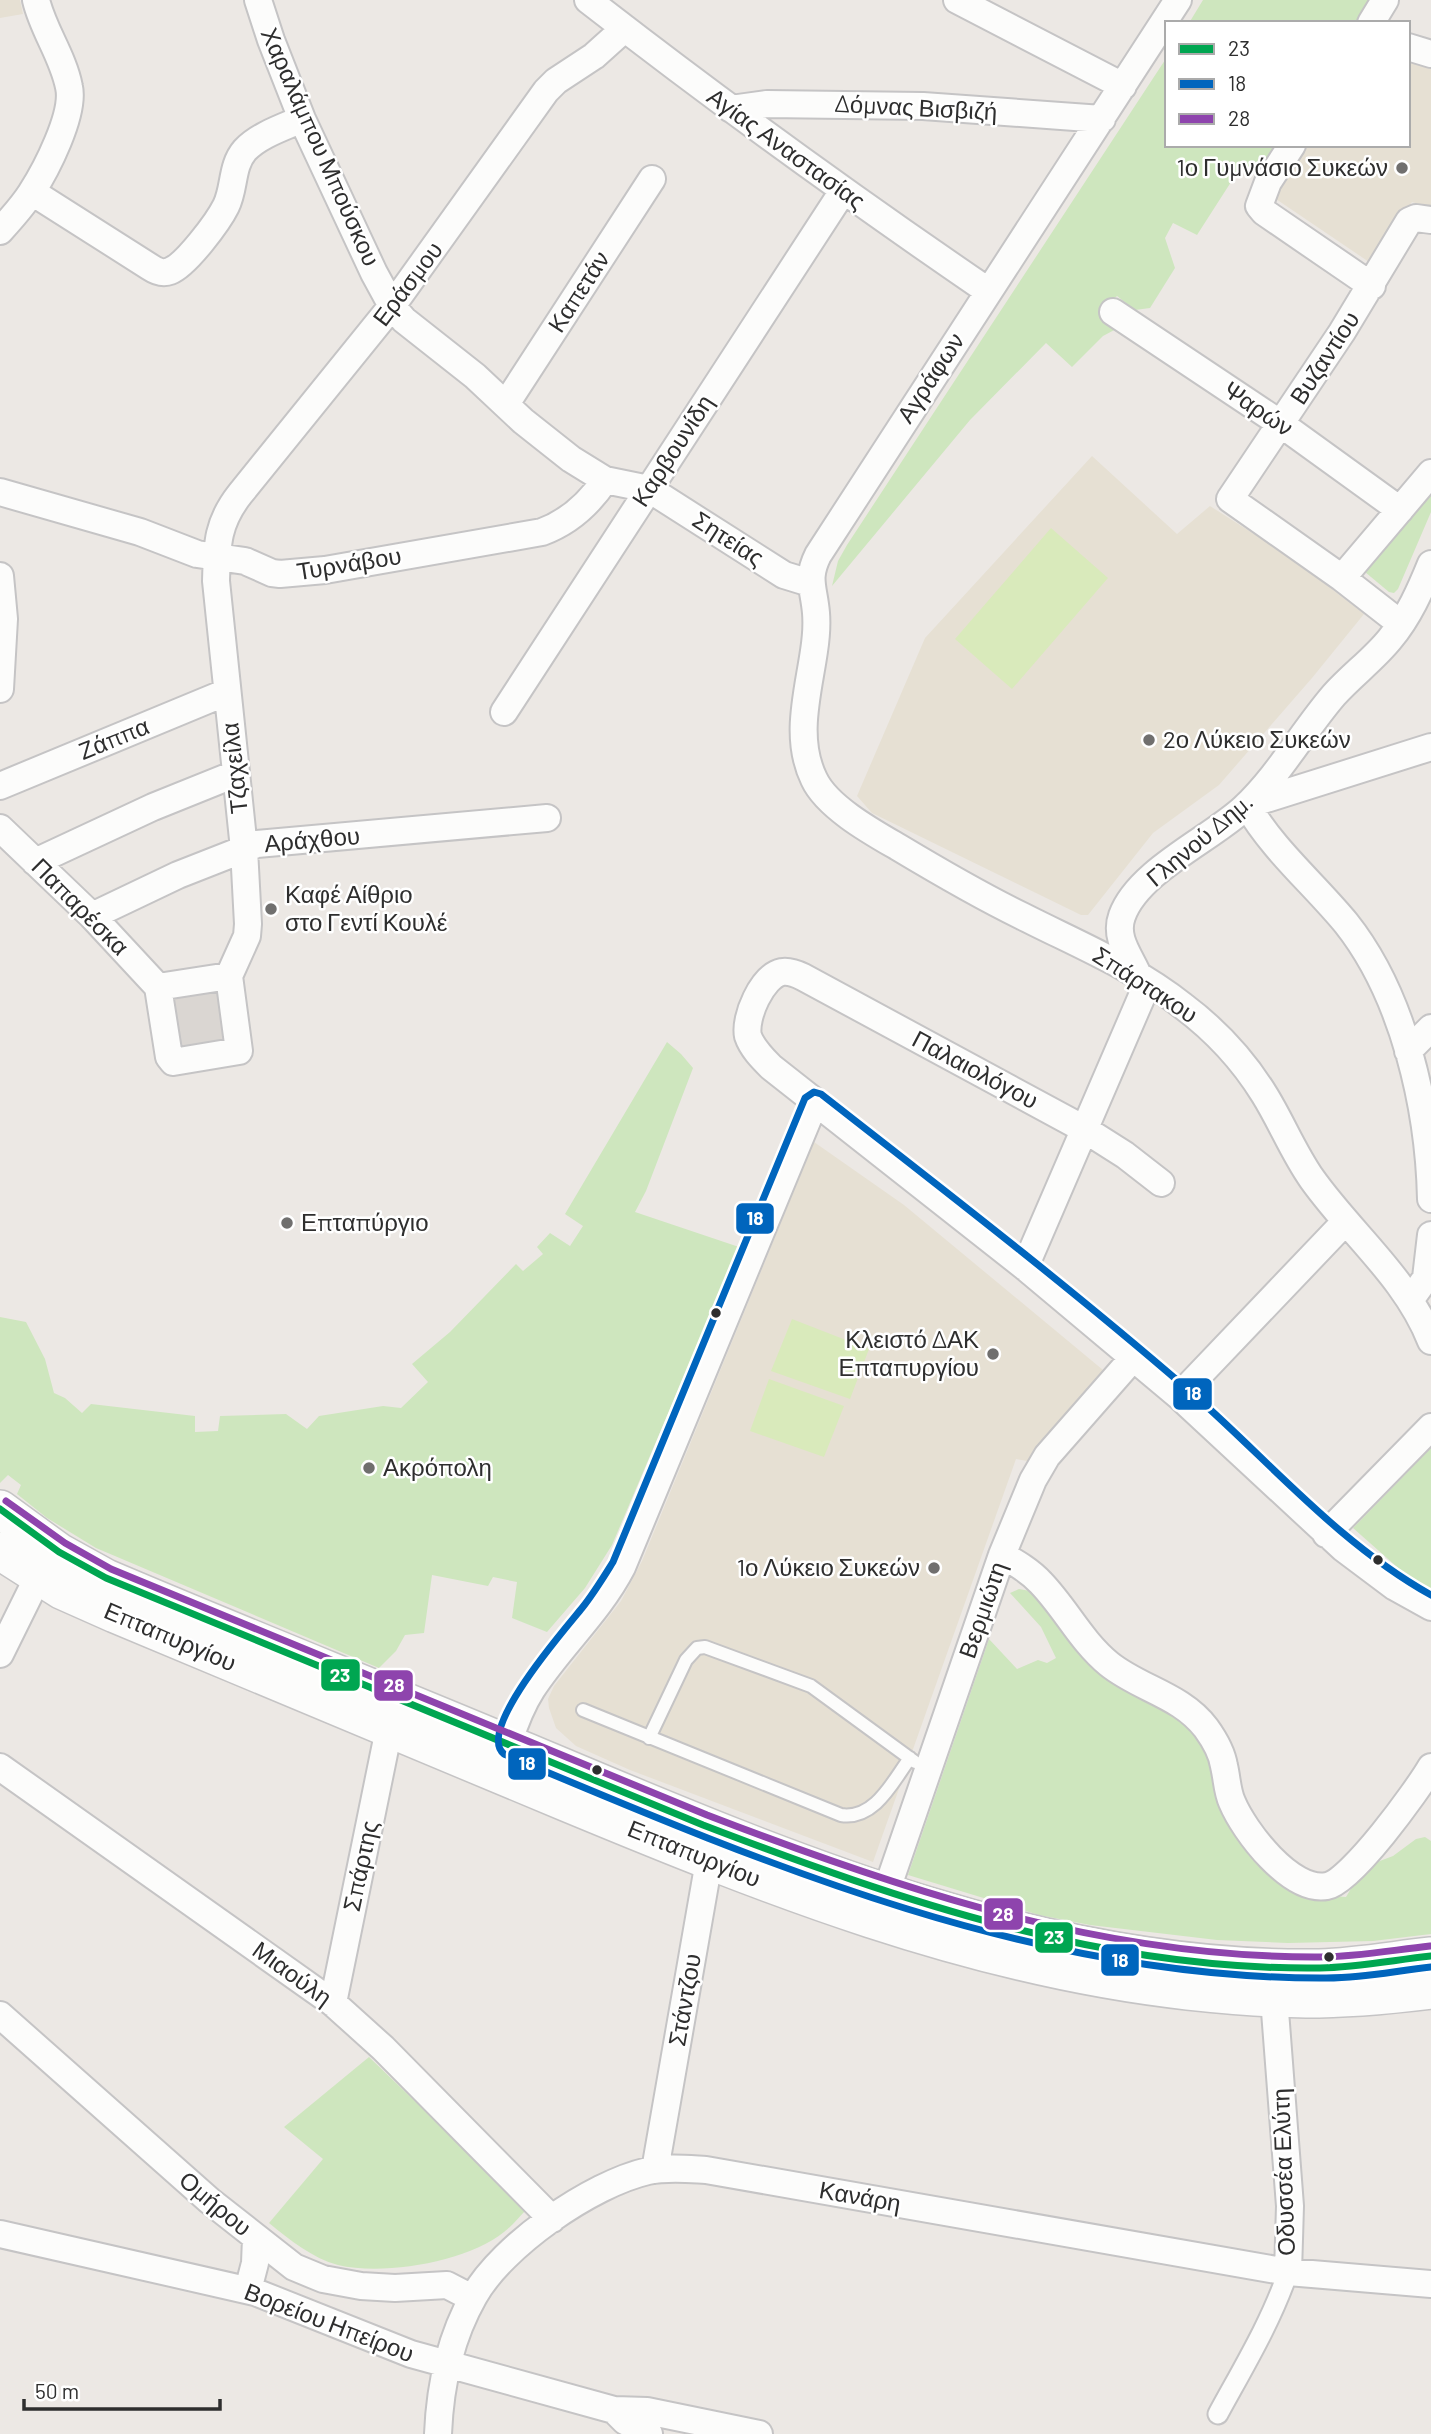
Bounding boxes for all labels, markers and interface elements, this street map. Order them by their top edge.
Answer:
legend [1165,21,1410,147]
street label: Χαραλάμπου Μπούσκου [256,23,387,270]
text: 23 [1228,35,1250,60]
text: 18 [1228,70,1246,95]
street label: Αγίας Αναστασίας [702,81,871,215]
street label: Δόμνας Βισβιζή [834,88,998,125]
text: 28 [1228,105,1250,130]
place label: 1ο Γυμνάσιο Συκεών [1176,152,1388,181]
marker: 1ο Γυμνάσιο Συκεών [1394,160,1410,176]
street label: Εράσμου [366,235,448,331]
street label: Καπετάν [541,245,615,337]
street label: Βυζαντίου [1283,305,1365,409]
street label: Αγράφων [890,327,970,428]
street label: Ψαρών [1219,374,1299,441]
street label: Καρβουνίδη [625,389,719,512]
street label: Σητείας [688,504,770,571]
street label: Τυρνάβου [294,540,403,585]
street label: Ζάππα [74,710,153,765]
street label: Τζαχείλα [214,721,253,815]
place label: 2ο Λύκειο Συκεών [1163,724,1351,753]
marker: 2ο Λύκειο Συκεών [1141,732,1157,748]
street label: Γληνού Δημ. [1140,786,1258,892]
street label: Αράχθου [263,820,361,857]
street label: Παπαρέσκα [26,851,136,961]
place label: Καφέ Αίθριο στο Γεντί Κουλέ [285,879,448,936]
marker: Καφέ Αίθριο στο Γεντί Κουλέ [263,901,279,917]
street label: Σπάρτακου [1088,939,1204,1028]
street label: Παλαιολόγου [908,1023,1044,1114]
line badge: 18 [735,1202,775,1235]
text: 18 [746,1206,764,1229]
place label: Επταπύργιο [301,1207,429,1236]
marker: Επταπύργιο [279,1215,295,1231]
unlabelled marker [709,1306,723,1320]
place label: Κλειστό ΔΑΚ Επταπυργίου [838,1324,979,1381]
marker: Κλειστό ΔΑΚ Επταπυργίου [985,1346,1001,1362]
line badge: 18 [1172,1377,1213,1411]
text: 18 [1184,1381,1202,1404]
place label: Ακρόπολη [383,1452,492,1481]
marker: Ακρόπολη [361,1460,377,1476]
place label: 1ο Λύκειο Συκεών [737,1552,920,1581]
unlabelled marker [1371,1553,1385,1567]
street label: Βερμιώτη [952,1558,1012,1662]
marker: 1ο Λύκειο Συκεών [926,1560,942,1576]
street label: Επταπυργίου [100,1595,241,1676]
line badge: 23 [320,1658,361,1692]
text: 23 [330,1663,350,1686]
line badge: 28 [373,1669,414,1702]
text: 28 [384,1673,404,1696]
line badge: 18 [507,1747,547,1781]
text: 18 [518,1751,536,1774]
unlabelled marker [590,1763,604,1777]
street label: Επταπυργίου [624,1813,765,1892]
street label: Σπάρτης [336,1818,383,1914]
line badge: 28 [983,1897,1024,1931]
text: 28 [993,1902,1013,1925]
line badge: 23 [1034,1921,1074,1954]
text: 23 [1044,1925,1064,1948]
street label: Μιαούλη [248,1934,338,2011]
line badge: 18 [1100,1943,1140,1977]
text: 18 [1111,1948,1129,1971]
unlabelled marker [1322,1950,1336,1964]
street label: Στάντζου [661,1951,706,2048]
street label: Οδυσσέα Ελύτη [1265,2088,1300,2256]
street label: Ομήρου [174,2164,258,2241]
street label: Κανάρη [817,2174,903,2217]
street label: Βορείου Ηπείρου [241,2276,418,2367]
scale bar [24,2368,220,2412]
text: 50 m [35,2378,79,2403]

